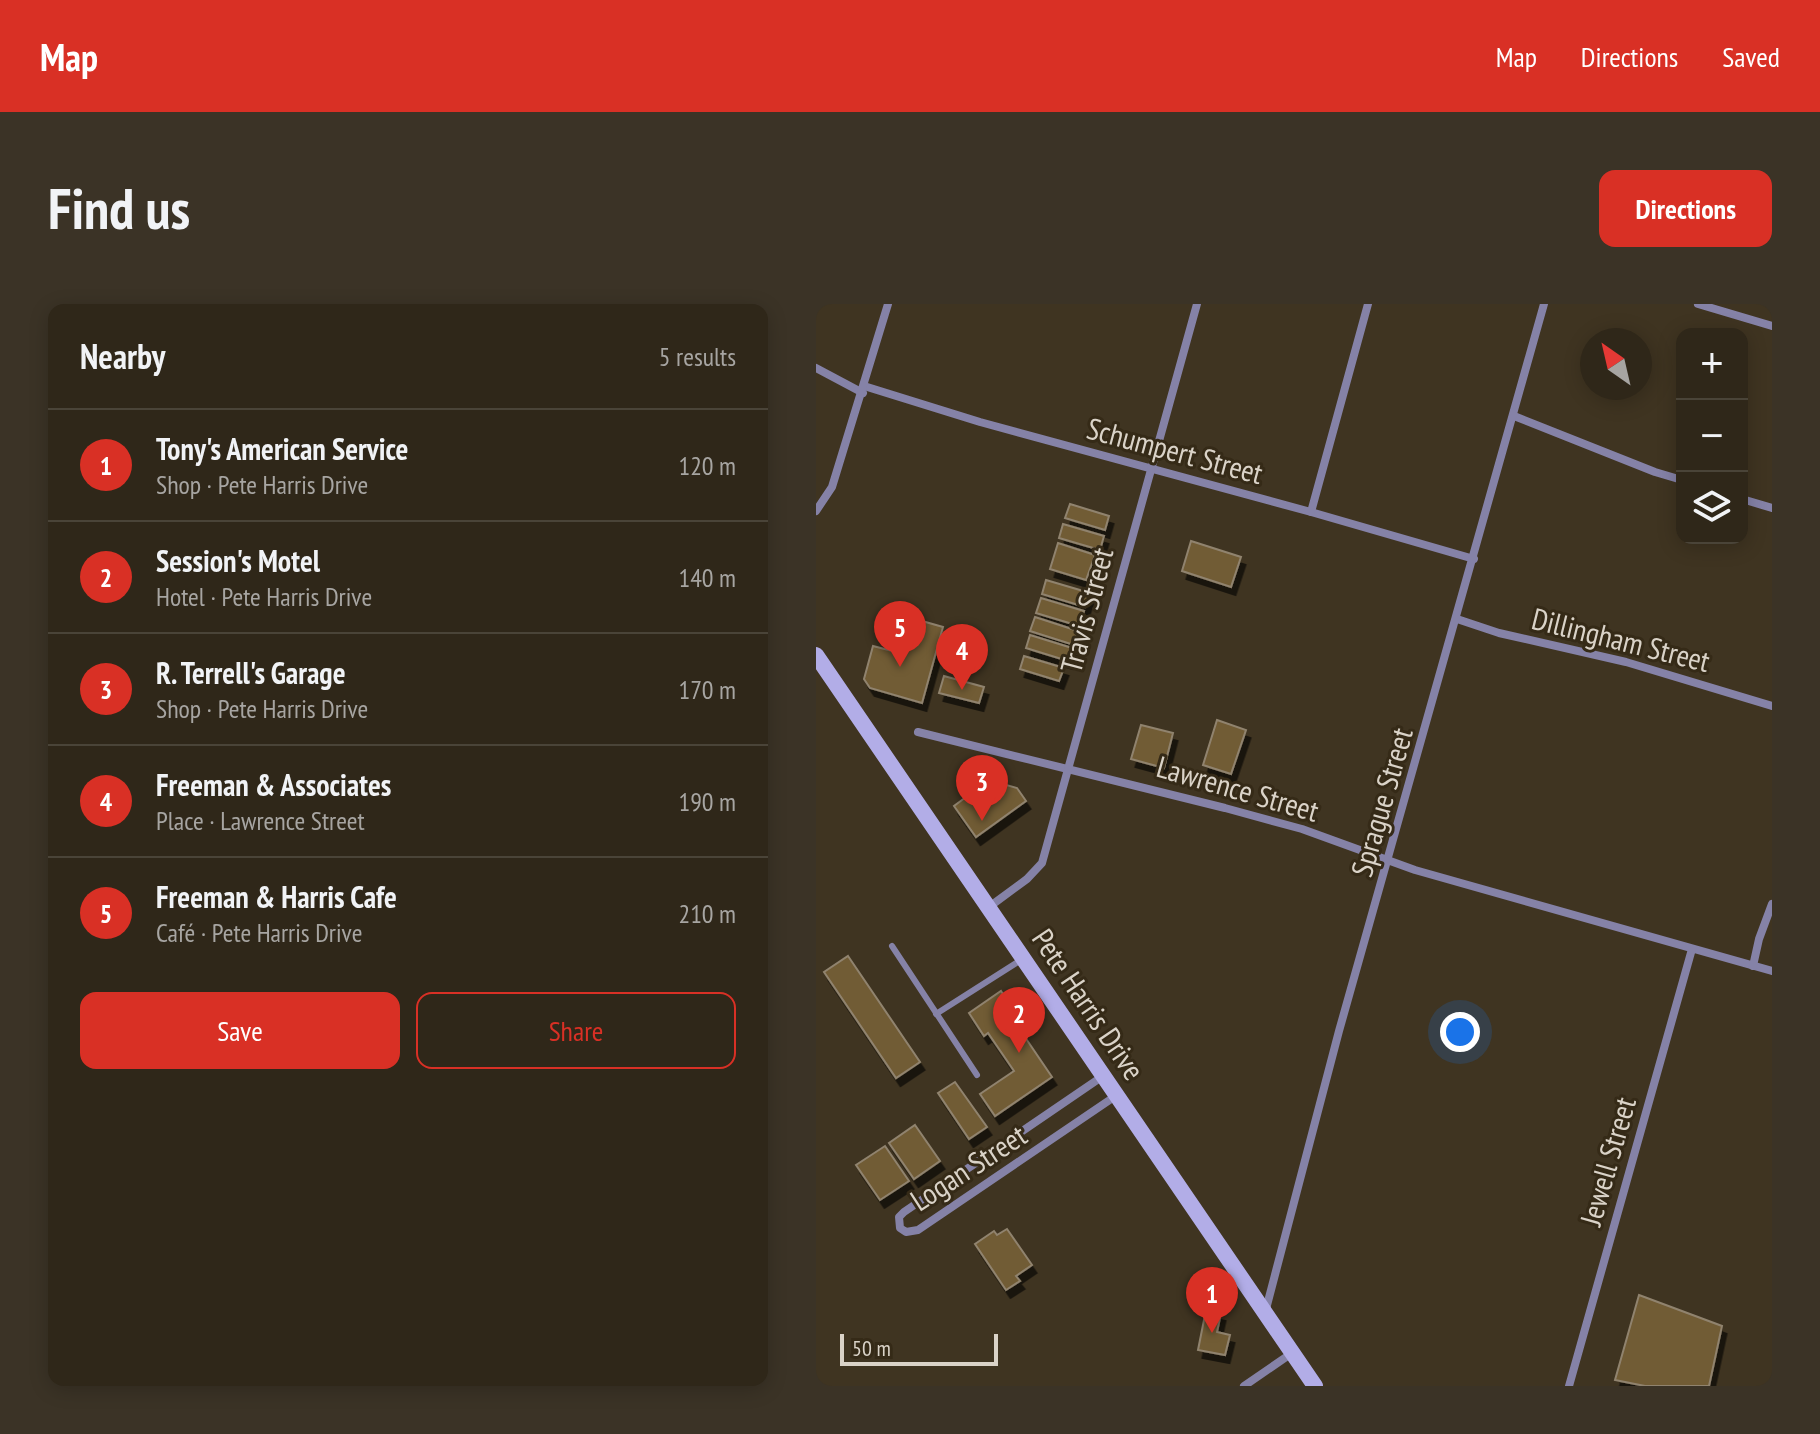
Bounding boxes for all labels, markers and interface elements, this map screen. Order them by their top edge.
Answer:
text: Map [40,32,98,81]
text: Map [1496,38,1537,75]
text: Directions [1581,38,1678,75]
text: Saved [1722,38,1780,75]
button: Directions [1599,170,1772,247]
text: Find us [48,172,190,244]
north arrow [1580,328,1652,400]
map controls [1676,328,1748,544]
button: + [1676,328,1748,400]
text: Nearby [80,334,165,378]
text: 5 results [659,340,736,373]
button: − [1676,400,1748,472]
street label: Schumpert Street [1083,408,1268,492]
text: Tony's American Service [156,429,408,468]
text: 1 [100,449,112,482]
text: 120 m [678,449,736,482]
text: Shop · Pete Harris Drive [156,468,368,501]
button: layers [1676,472,1748,544]
text: Session's Motel [156,541,320,580]
street label: Travis Street [1051,542,1122,677]
text: 2 [100,561,112,594]
text: 140 m [678,561,736,594]
text: Hotel · Pete Harris Drive [156,580,372,613]
street label: Dillingham Street [1528,598,1715,680]
pin: 5 [874,601,926,667]
pin: 4 [936,624,988,690]
text: R. Terrell's Garage [156,653,345,692]
text: 3 [100,673,112,706]
text: 170 m [678,673,736,706]
text: Shop · Pete Harris Drive [156,692,368,725]
street label: Sprague Street [1341,722,1421,881]
street label: Lawrence Street [1153,746,1324,830]
pin: 3 [956,755,1008,821]
text: Freeman & Associates [156,765,391,804]
text: 4 [100,785,112,818]
text: 190 m [678,785,736,818]
text: Place · Lawrence Street [156,804,365,837]
text: Freeman & Harris Cafe [156,877,397,916]
text: 5 [100,897,112,930]
text: 210 m [678,897,736,930]
text: Café · Pete Harris Drive [156,916,362,949]
street label: Pete Harris Drive [1024,921,1154,1087]
pin: 2 [993,987,1045,1053]
button: Save [80,992,400,1069]
button: Share [416,992,736,1069]
your location [1440,1012,1480,1052]
street label: Jewell Street [1570,1092,1644,1231]
street label: Logan Street [903,1115,1034,1219]
pin: 1 [1186,1267,1238,1333]
scale bar [840,1330,998,1366]
text: 50 m [852,1334,891,1362]

